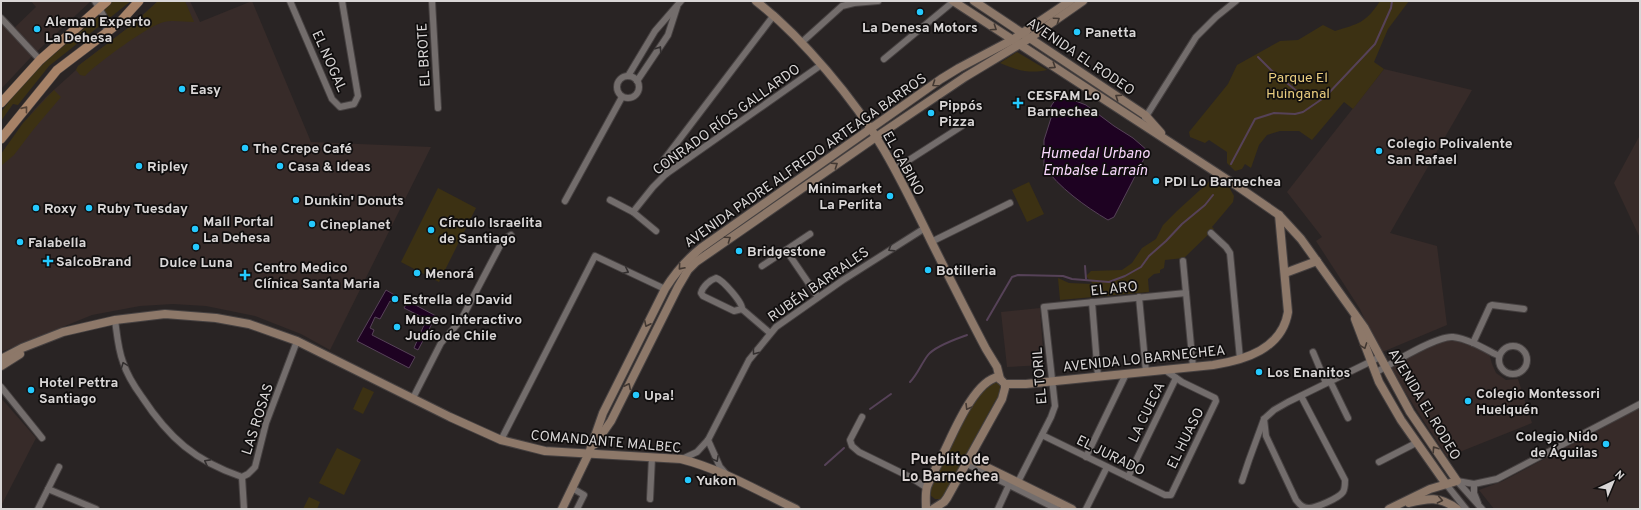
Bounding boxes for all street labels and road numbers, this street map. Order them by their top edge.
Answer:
street label: AVENIDA EL RODEO [1023,15,1137,100]
street label: EL BROTE [414,23,435,87]
street label: EL NOGAL [308,28,350,95]
street label: CONRADO RÍOS GALLARDO [649,60,804,179]
street label: AVENIDA PADRE ALFREDO ARTEAGA BARROS [681,70,930,252]
street label: EL GABINO [878,129,927,199]
street label: RUBÉN BARRALES [765,243,873,326]
street label: EL ARO [1090,279,1139,300]
street label: AVENIDA LO BARNECHEA [1062,342,1226,376]
street label: EL TORIL [1030,346,1051,405]
street label: AVENIDA EL RODEO [1384,346,1464,463]
street label: LA CUECA [1125,380,1169,446]
street label: LAS ROSAS [239,382,278,457]
street label: EL HUASO [1164,405,1208,472]
street label: COMANDANTE MALBEC [530,427,682,458]
street label: EL JURADO [1073,432,1147,480]

